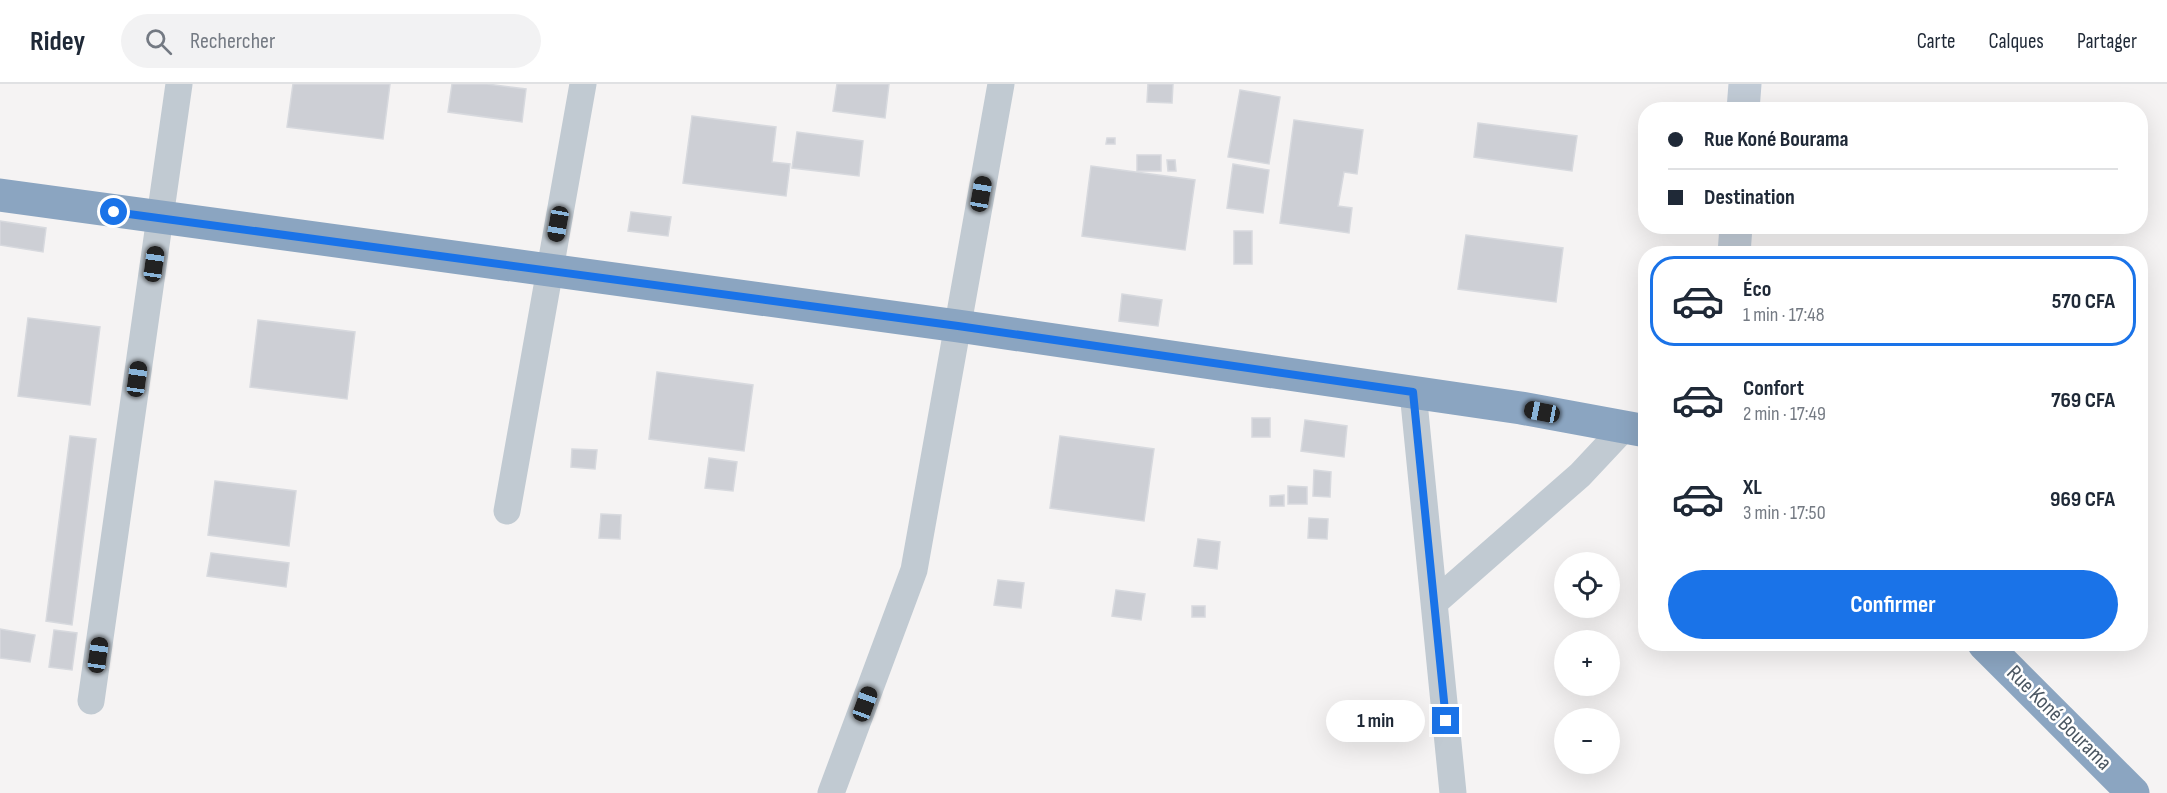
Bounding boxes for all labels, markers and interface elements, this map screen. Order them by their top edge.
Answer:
search box [121,14,541,68]
text: Ridey [30,25,85,58]
icon: search [142,25,175,58]
text: Rechercher [190,28,275,55]
text: Carte [1917,29,1956,54]
text: Calques [1989,29,2044,54]
text: Partager [2077,29,2137,54]
text: Rue Koné Bourama [1704,126,1849,153]
car [969,175,993,213]
text: Destination [1704,184,1795,211]
route start [100,198,127,225]
car [546,205,570,243]
car [143,245,165,283]
icon: car [1671,274,1725,328]
text: Éco [1743,276,1771,303]
text: 570 CFA [2052,288,2115,315]
text: 1 min · 17:48 [1743,303,1824,327]
car [126,360,148,398]
icon: car [1671,373,1725,427]
text: Confort [1743,375,1804,402]
text: 769 CFA [2051,387,2115,414]
car [1523,400,1561,424]
text: 2 min · 17:49 [1743,402,1826,426]
icon: car [1671,472,1725,526]
text: XL [1743,474,1762,501]
text: 969 CFA [2050,486,2115,513]
text: 3 min · 17:50 [1743,501,1826,525]
map controls [1554,552,1620,774]
button: locate [1554,552,1620,618]
button: Confirmer [1668,570,2118,639]
button: + [1554,630,1620,696]
car [87,636,109,674]
street label: Rue Koné Bourama [2001,660,2117,776]
car [850,684,880,724]
callout: 1 min [1326,700,1425,742]
route end [1432,707,1459,734]
button: − [1554,708,1620,774]
text: 1 min [1357,709,1394,733]

